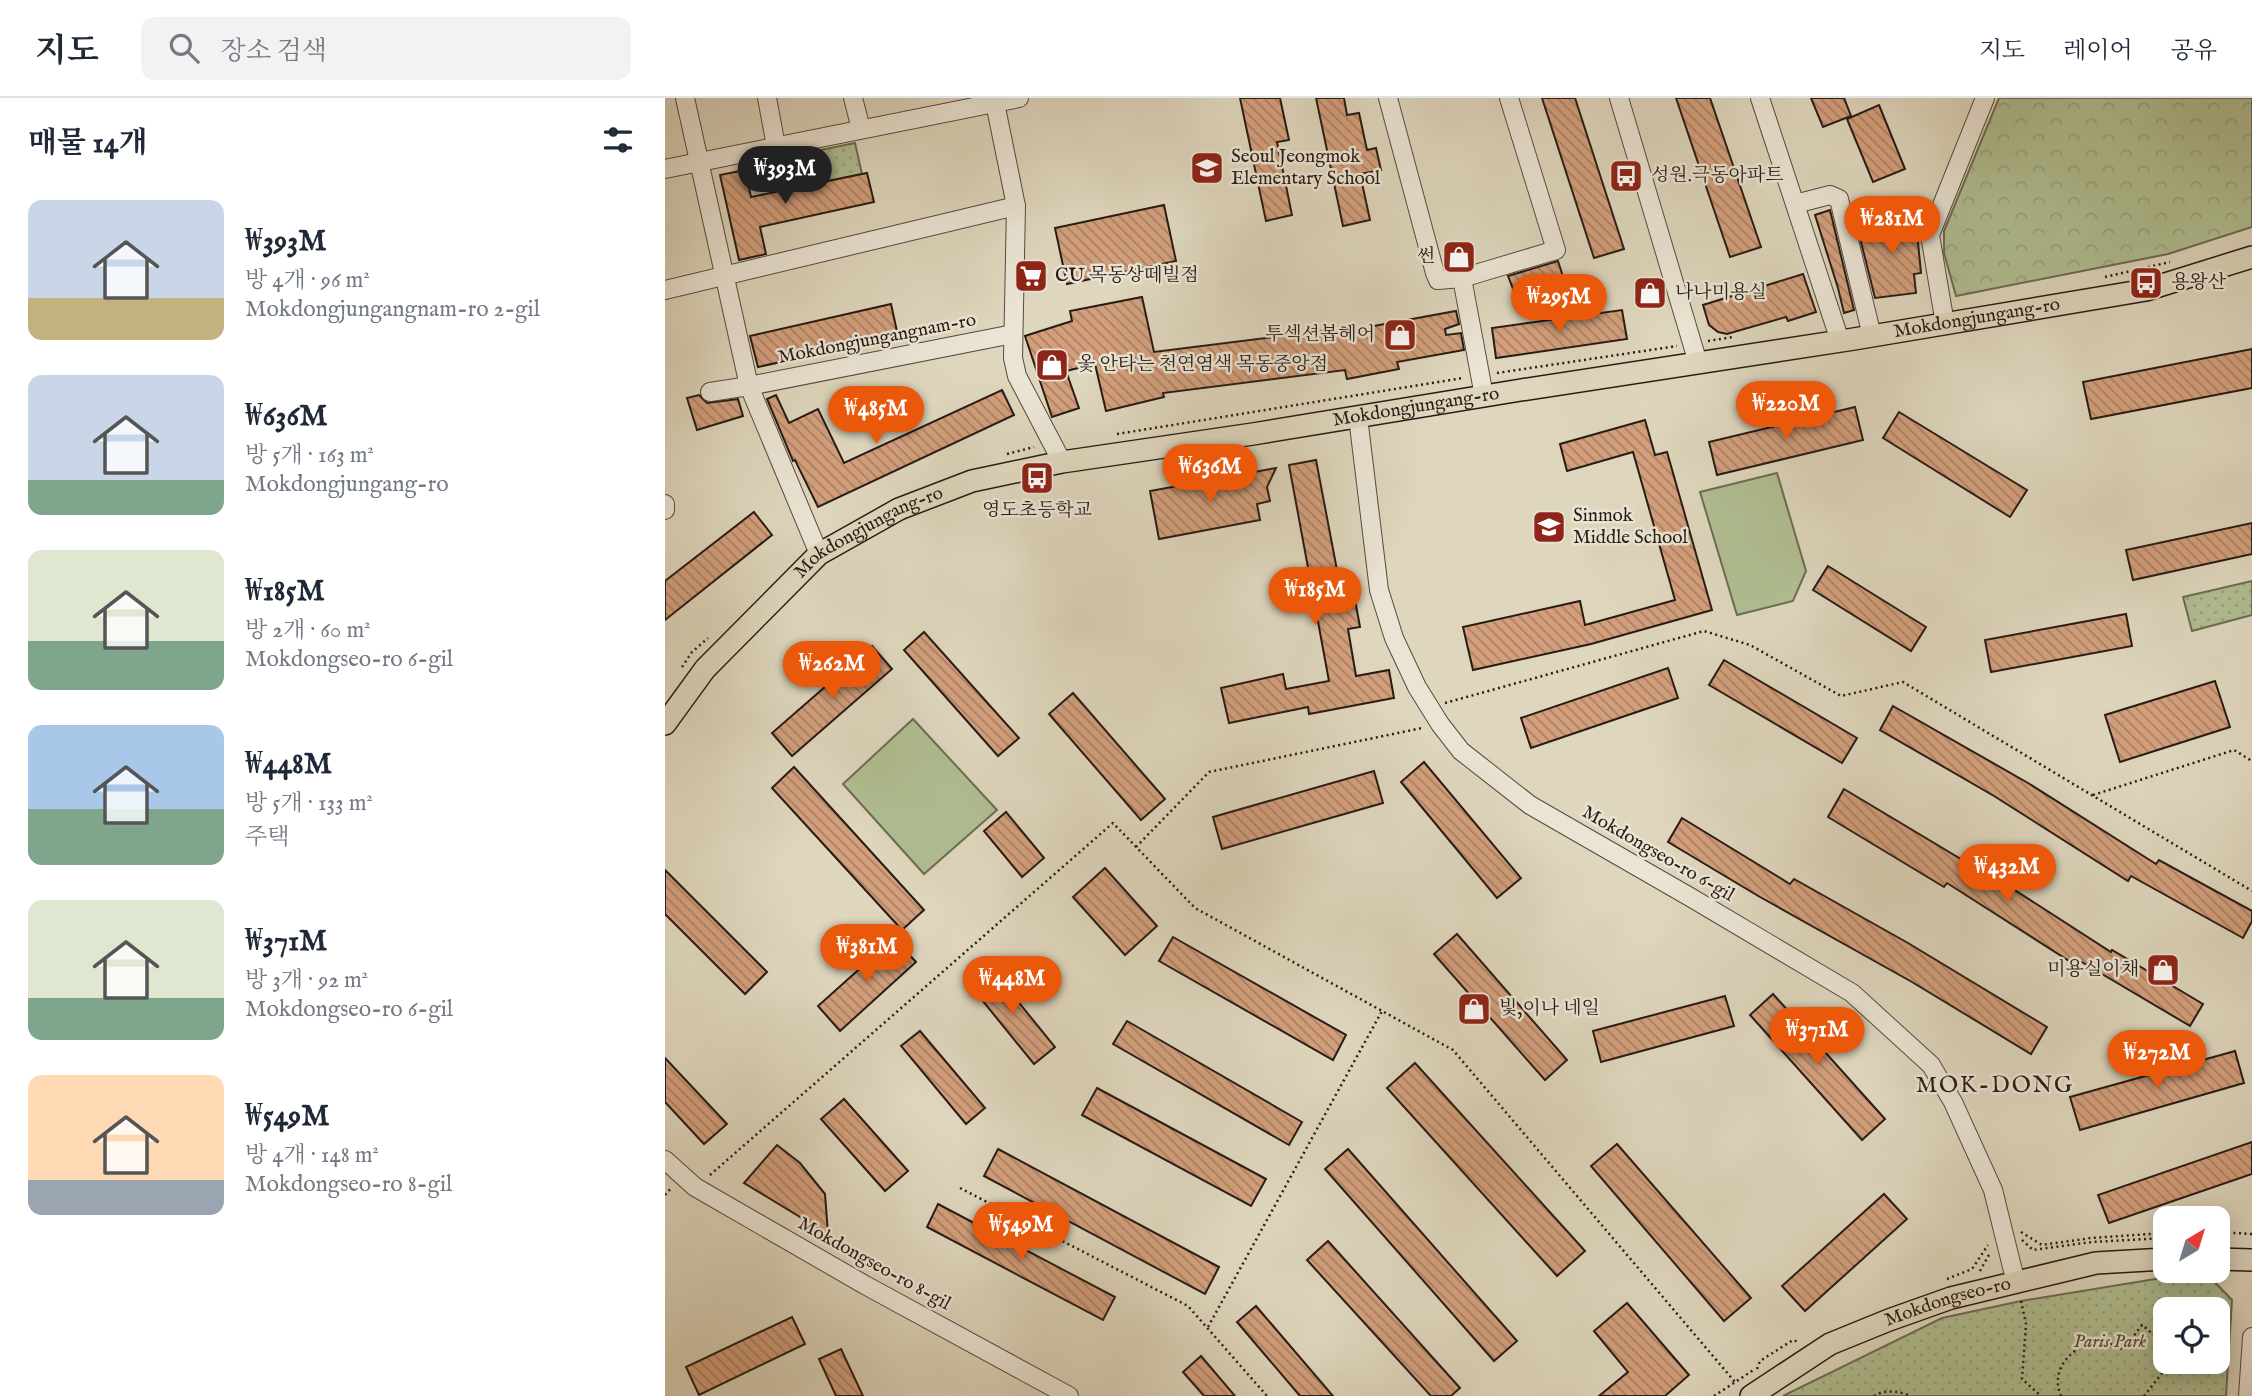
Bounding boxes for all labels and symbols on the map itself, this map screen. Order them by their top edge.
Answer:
place label: Seoul Jeongmok Elementary School [1231,145,1381,191]
pin: ₩393M [736,146,834,206]
school or university icon: Seoul Jeongmok Elementary School [1188,149,1226,187]
bus stop icon: 성원.극동아파트 [1607,157,1645,195]
place label: 성원.극동아파트 [1651,164,1784,188]
pin: ₩281M [1843,197,1941,256]
shop icon: 썬 [1440,238,1478,276]
place label: 썬 [1417,245,1435,269]
supermarket icon: CU 목동상떼빌점 [1012,257,1050,295]
place label: CU 목동상떼빌점 [1055,264,1199,288]
bus stop icon: 용왕산 [2127,264,2165,302]
place label: 용왕산 [2171,271,2227,295]
pin: ₩295M [1510,274,1608,334]
shop icon: 나나미용실 [1631,274,1669,312]
place label: 나나미용실 [1675,281,1767,305]
street label: Mokdongjungang-ro [1892,293,2062,344]
street label: Mokdongjungangnam-ro [776,308,978,370]
shop icon: 투섹션봅헤어 [1381,316,1419,354]
place label: 투섹션봅헤어 [1265,323,1375,347]
shop icon: 옻 안타는 천연염색 목동중앙점 [1033,346,1071,384]
place label: 옻 안타는 천연염색 목동중앙점 [1077,353,1328,377]
street label: Mokdongjungang-ro [1331,382,1501,433]
pin: ₩220M [1737,382,1835,441]
pin: ₩485M [827,386,925,446]
pin: ₩636M [1161,444,1259,504]
bus stop icon: 영도초등학교 [1018,459,1056,497]
street label: Mokdongjungang-ro [789,481,947,584]
place label: 영도초등학교 [982,499,1092,523]
place label: Sinmok Middle School [1573,504,1688,550]
school or university icon: Sinmok Middle School [1530,508,1568,546]
pin: ₩185M [1266,568,1364,627]
pin: ₩262M [783,642,881,701]
street label: Mokdongseo-ro 6-gil [1578,801,1739,908]
pin: ₩432M [1958,844,2056,904]
pin: ₩381M [818,924,916,984]
shop icon: 미용실이채 [2144,951,2182,989]
pin: ₩448M [963,956,1061,1016]
place label: 미용실이채 [2047,958,2139,982]
shop icon: 빛,이나 네일 [1455,990,1493,1028]
place label: 빛,이나 네일 [1499,997,1600,1021]
pin: ₩371M [1768,1007,1866,1067]
pin: ₩272M [2108,1030,2206,1090]
district label: MOK-DONG [1916,1071,2074,1100]
pin: ₩549M [972,1202,1070,1262]
north arrow [2153,1206,2229,1283]
street label: Mokdongseo-ro 8-gil [793,1212,955,1316]
street label: Mokdongseo-ro [1882,1272,2013,1332]
park label: Paris Park [2074,1330,2147,1354]

